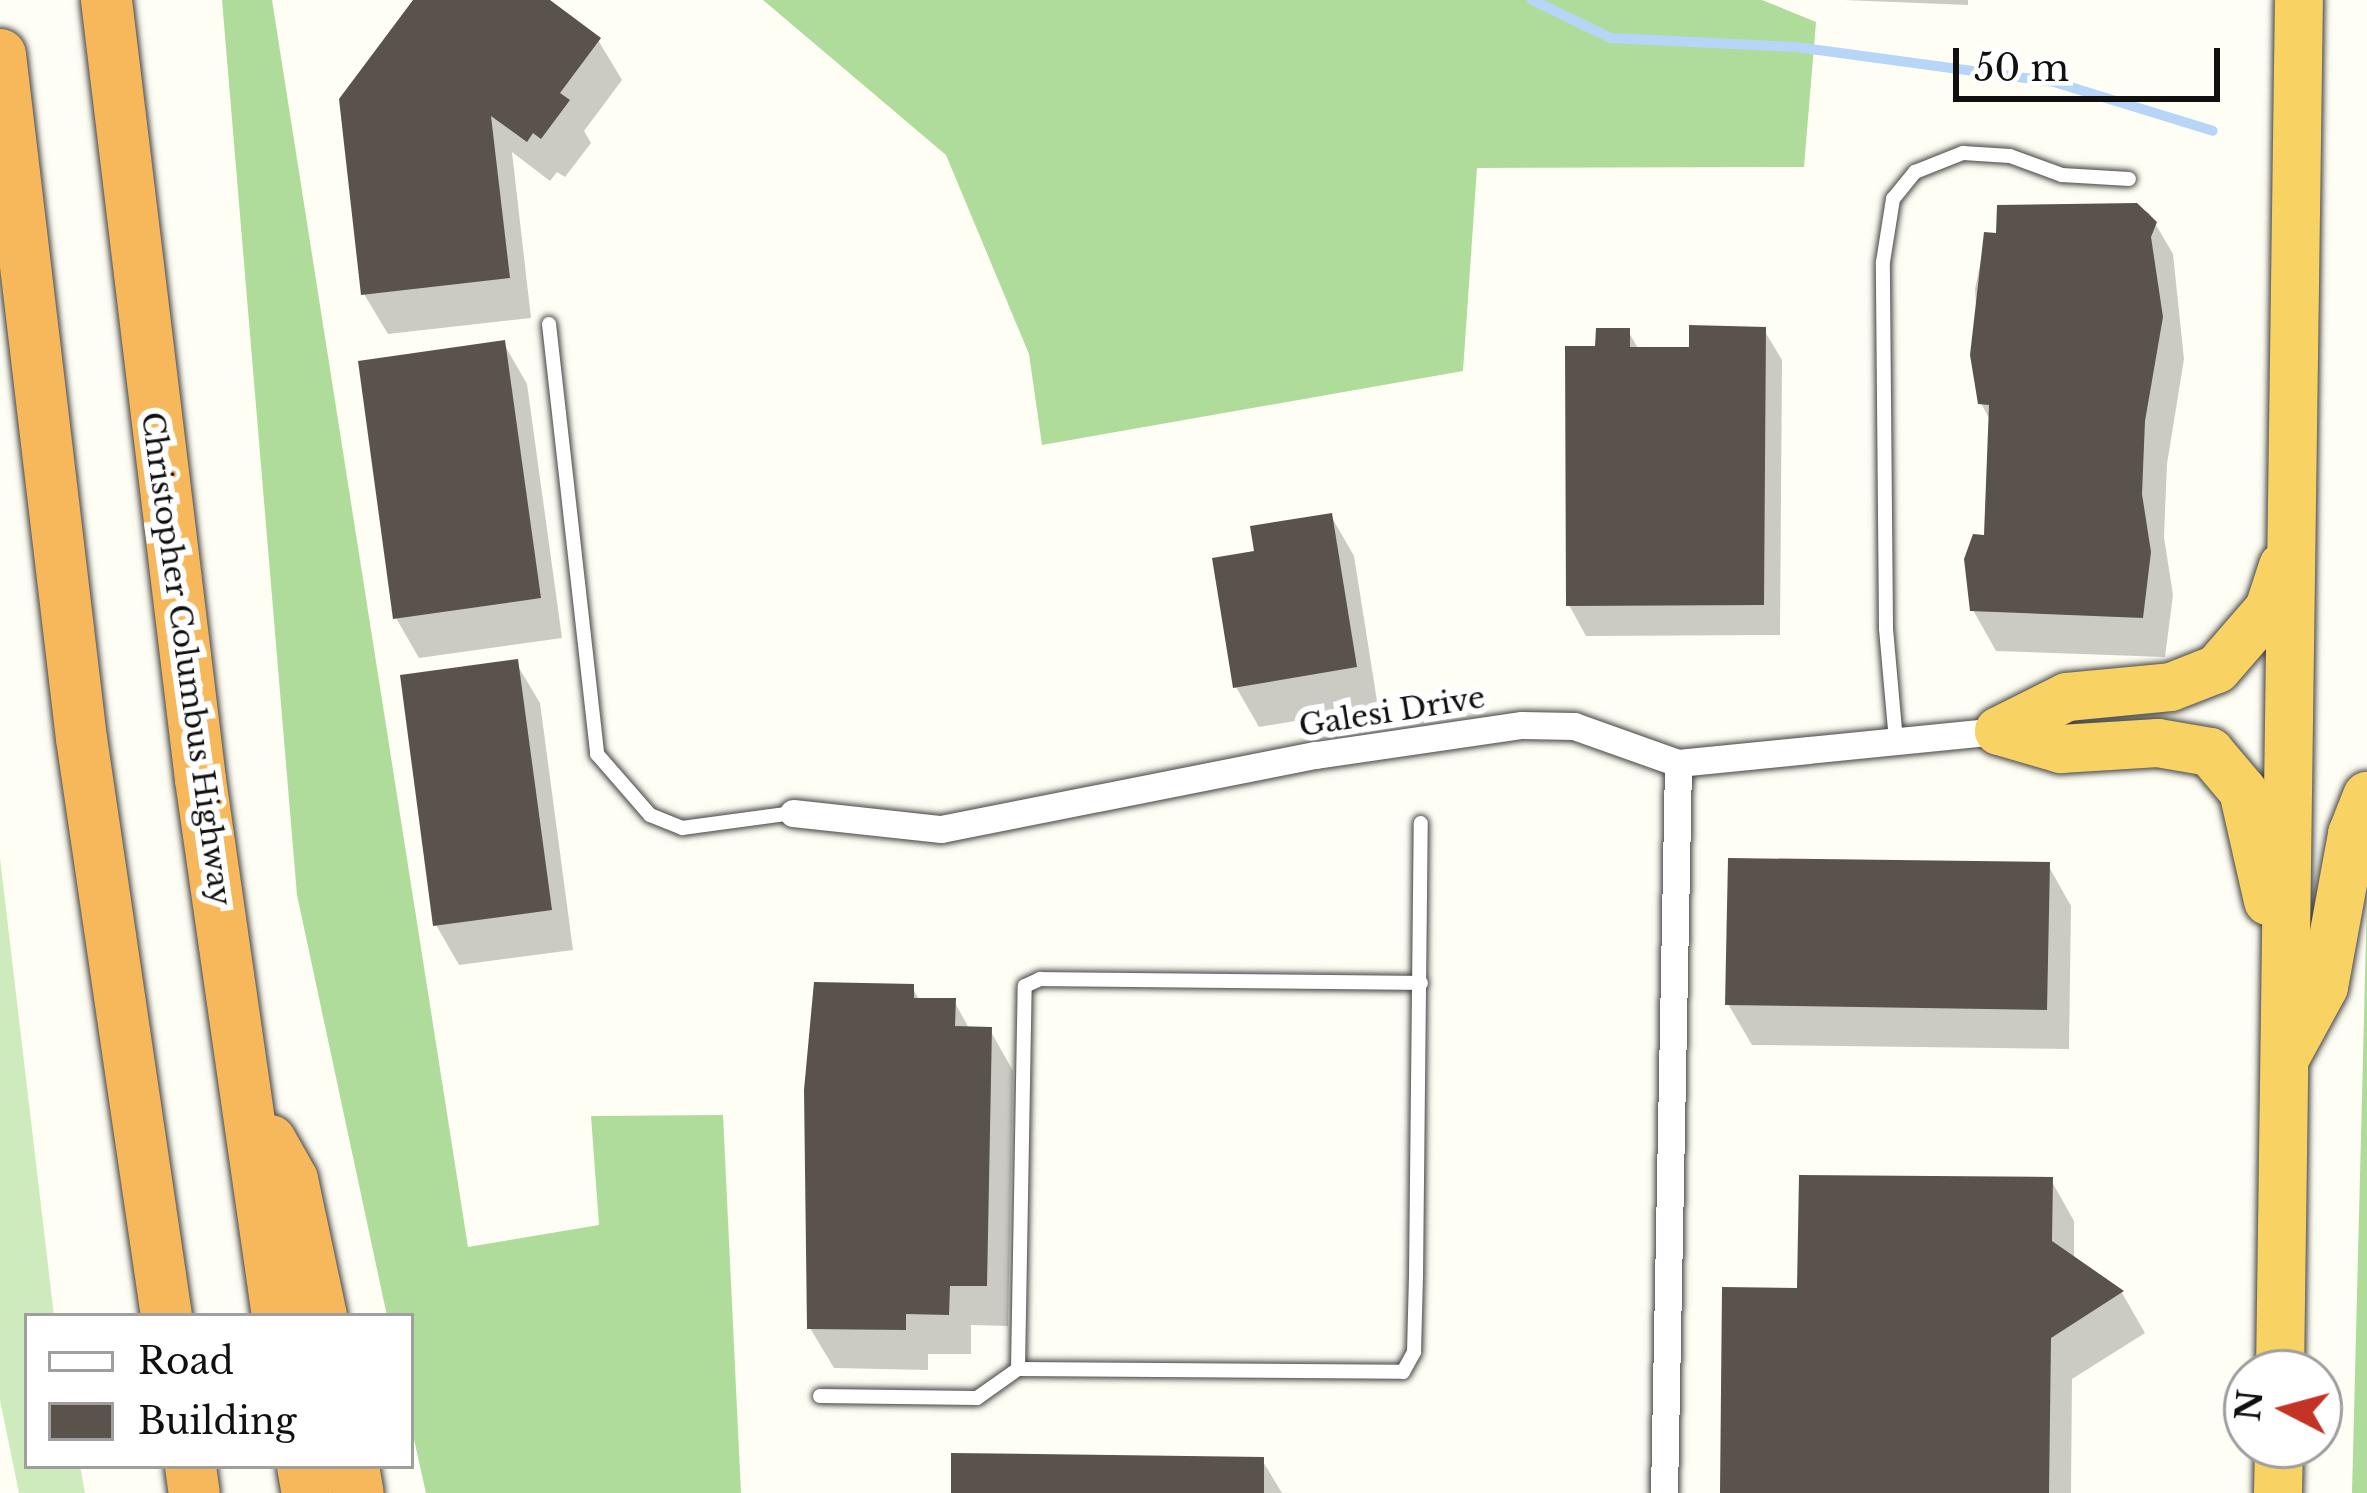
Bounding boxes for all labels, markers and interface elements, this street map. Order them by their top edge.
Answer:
scale bar [1959,24,2226,98]
text: 50 m [1974,46,2069,91]
street label: Christopher Columbus Highway [133,409,239,909]
street label: Galesi Drive [1296,680,1488,744]
legend [24,1313,414,1469]
text: Road [138,1339,234,1384]
north arrow [2223,1349,2343,1469]
text: N [2228,1388,2272,1423]
text: Building [138,1399,296,1444]

